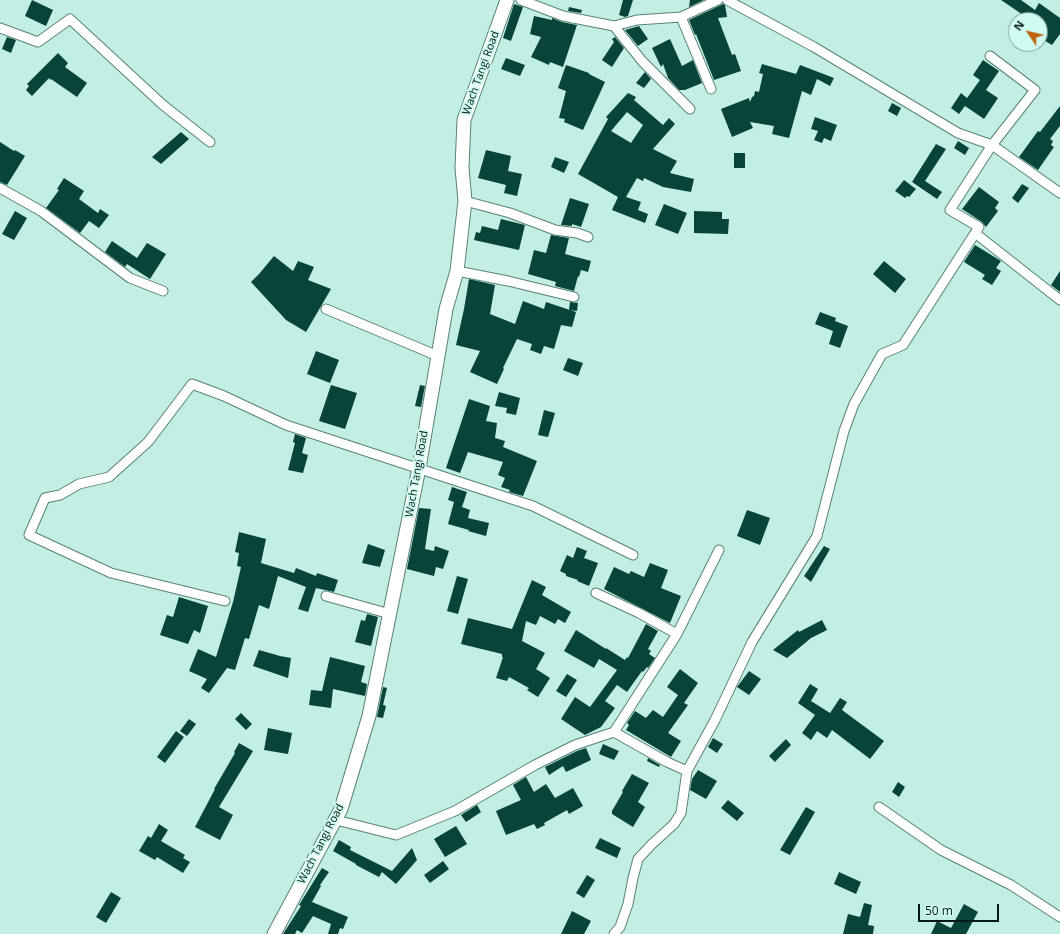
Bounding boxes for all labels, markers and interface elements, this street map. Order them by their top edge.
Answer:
north arrow [1008,12,1048,52]
text: N [1010,17,1027,33]
street label: Wach Tangi Road [460,29,502,117]
street label: Wach Tangi Road [403,430,431,518]
street label: Wach Tangi Road [295,802,347,886]
scale bar [920,896,1001,922]
text: 50 m [925,902,953,919]

